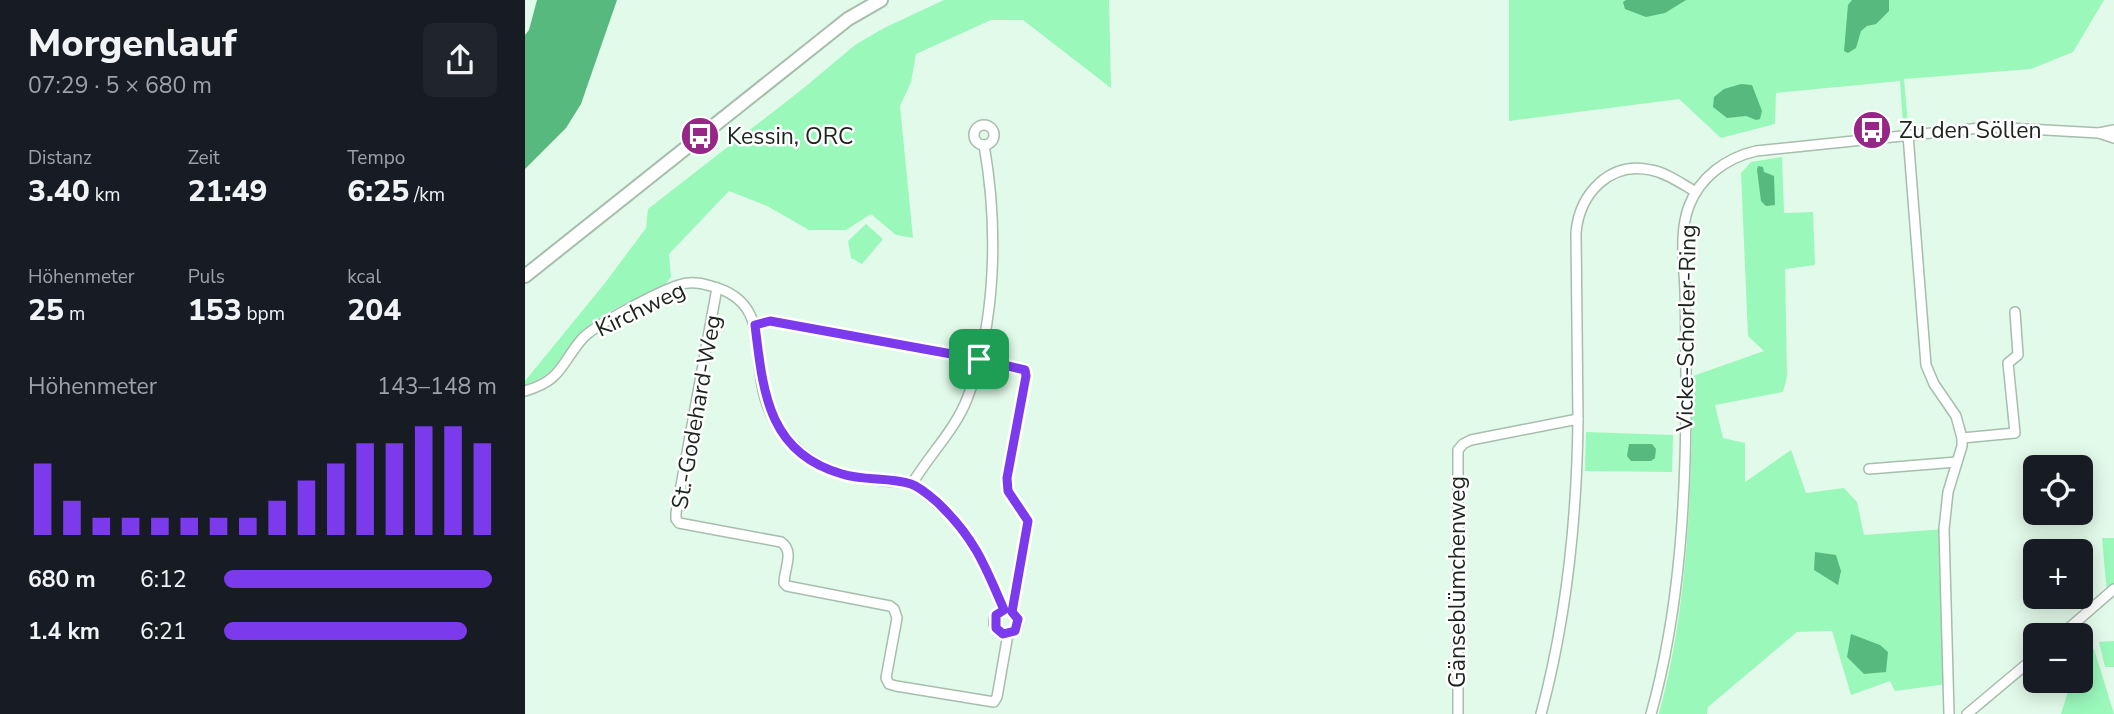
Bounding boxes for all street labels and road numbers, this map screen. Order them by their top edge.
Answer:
street label: Vicke-Schorler-Ring [1669,224,1704,433]
street label: Kirchweg [590,274,690,344]
street label: St.-Godehard-Weg [664,313,729,512]
street label: Gänseblümchenweg [1442,476,1473,688]

